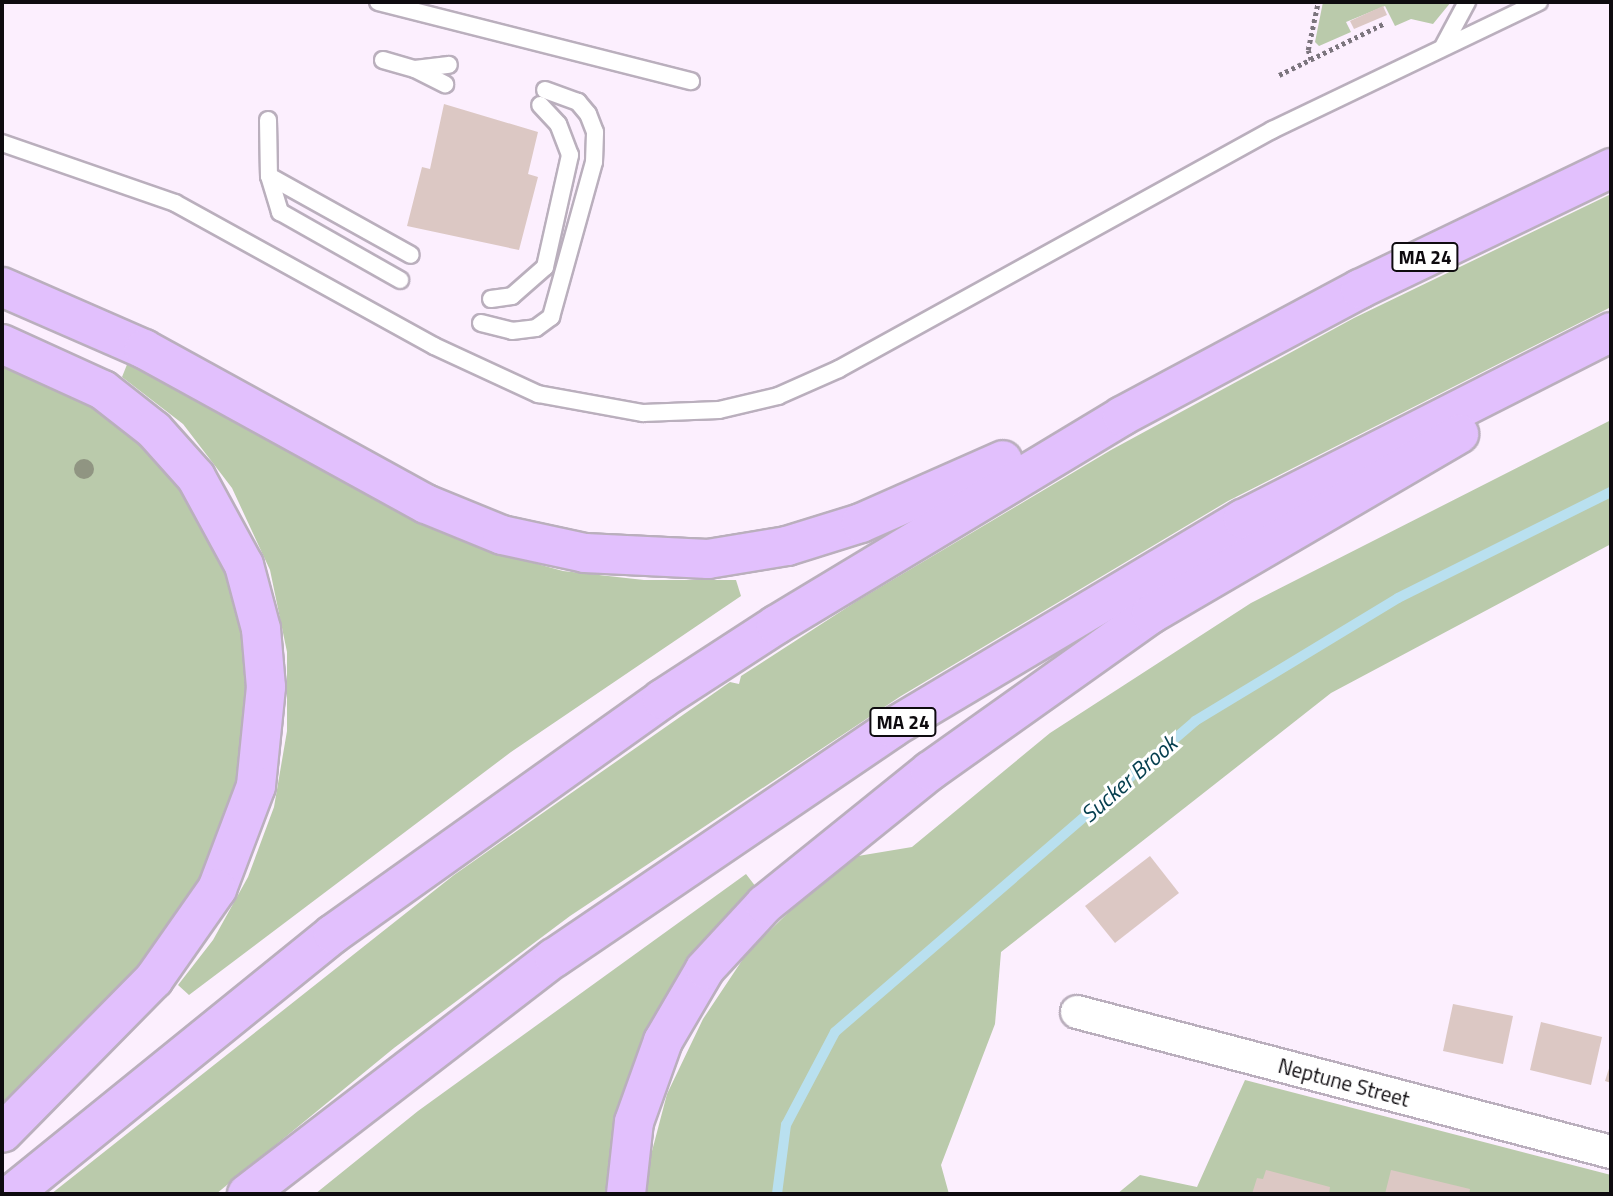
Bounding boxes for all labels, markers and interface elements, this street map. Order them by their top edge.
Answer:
road number: MA 24 [1390,242,1460,272]
road number: MA 24 [868,706,938,737]
water label: Sucker Brook [1075,730,1183,828]
street label: Neptune Street [1276,1052,1412,1112]

